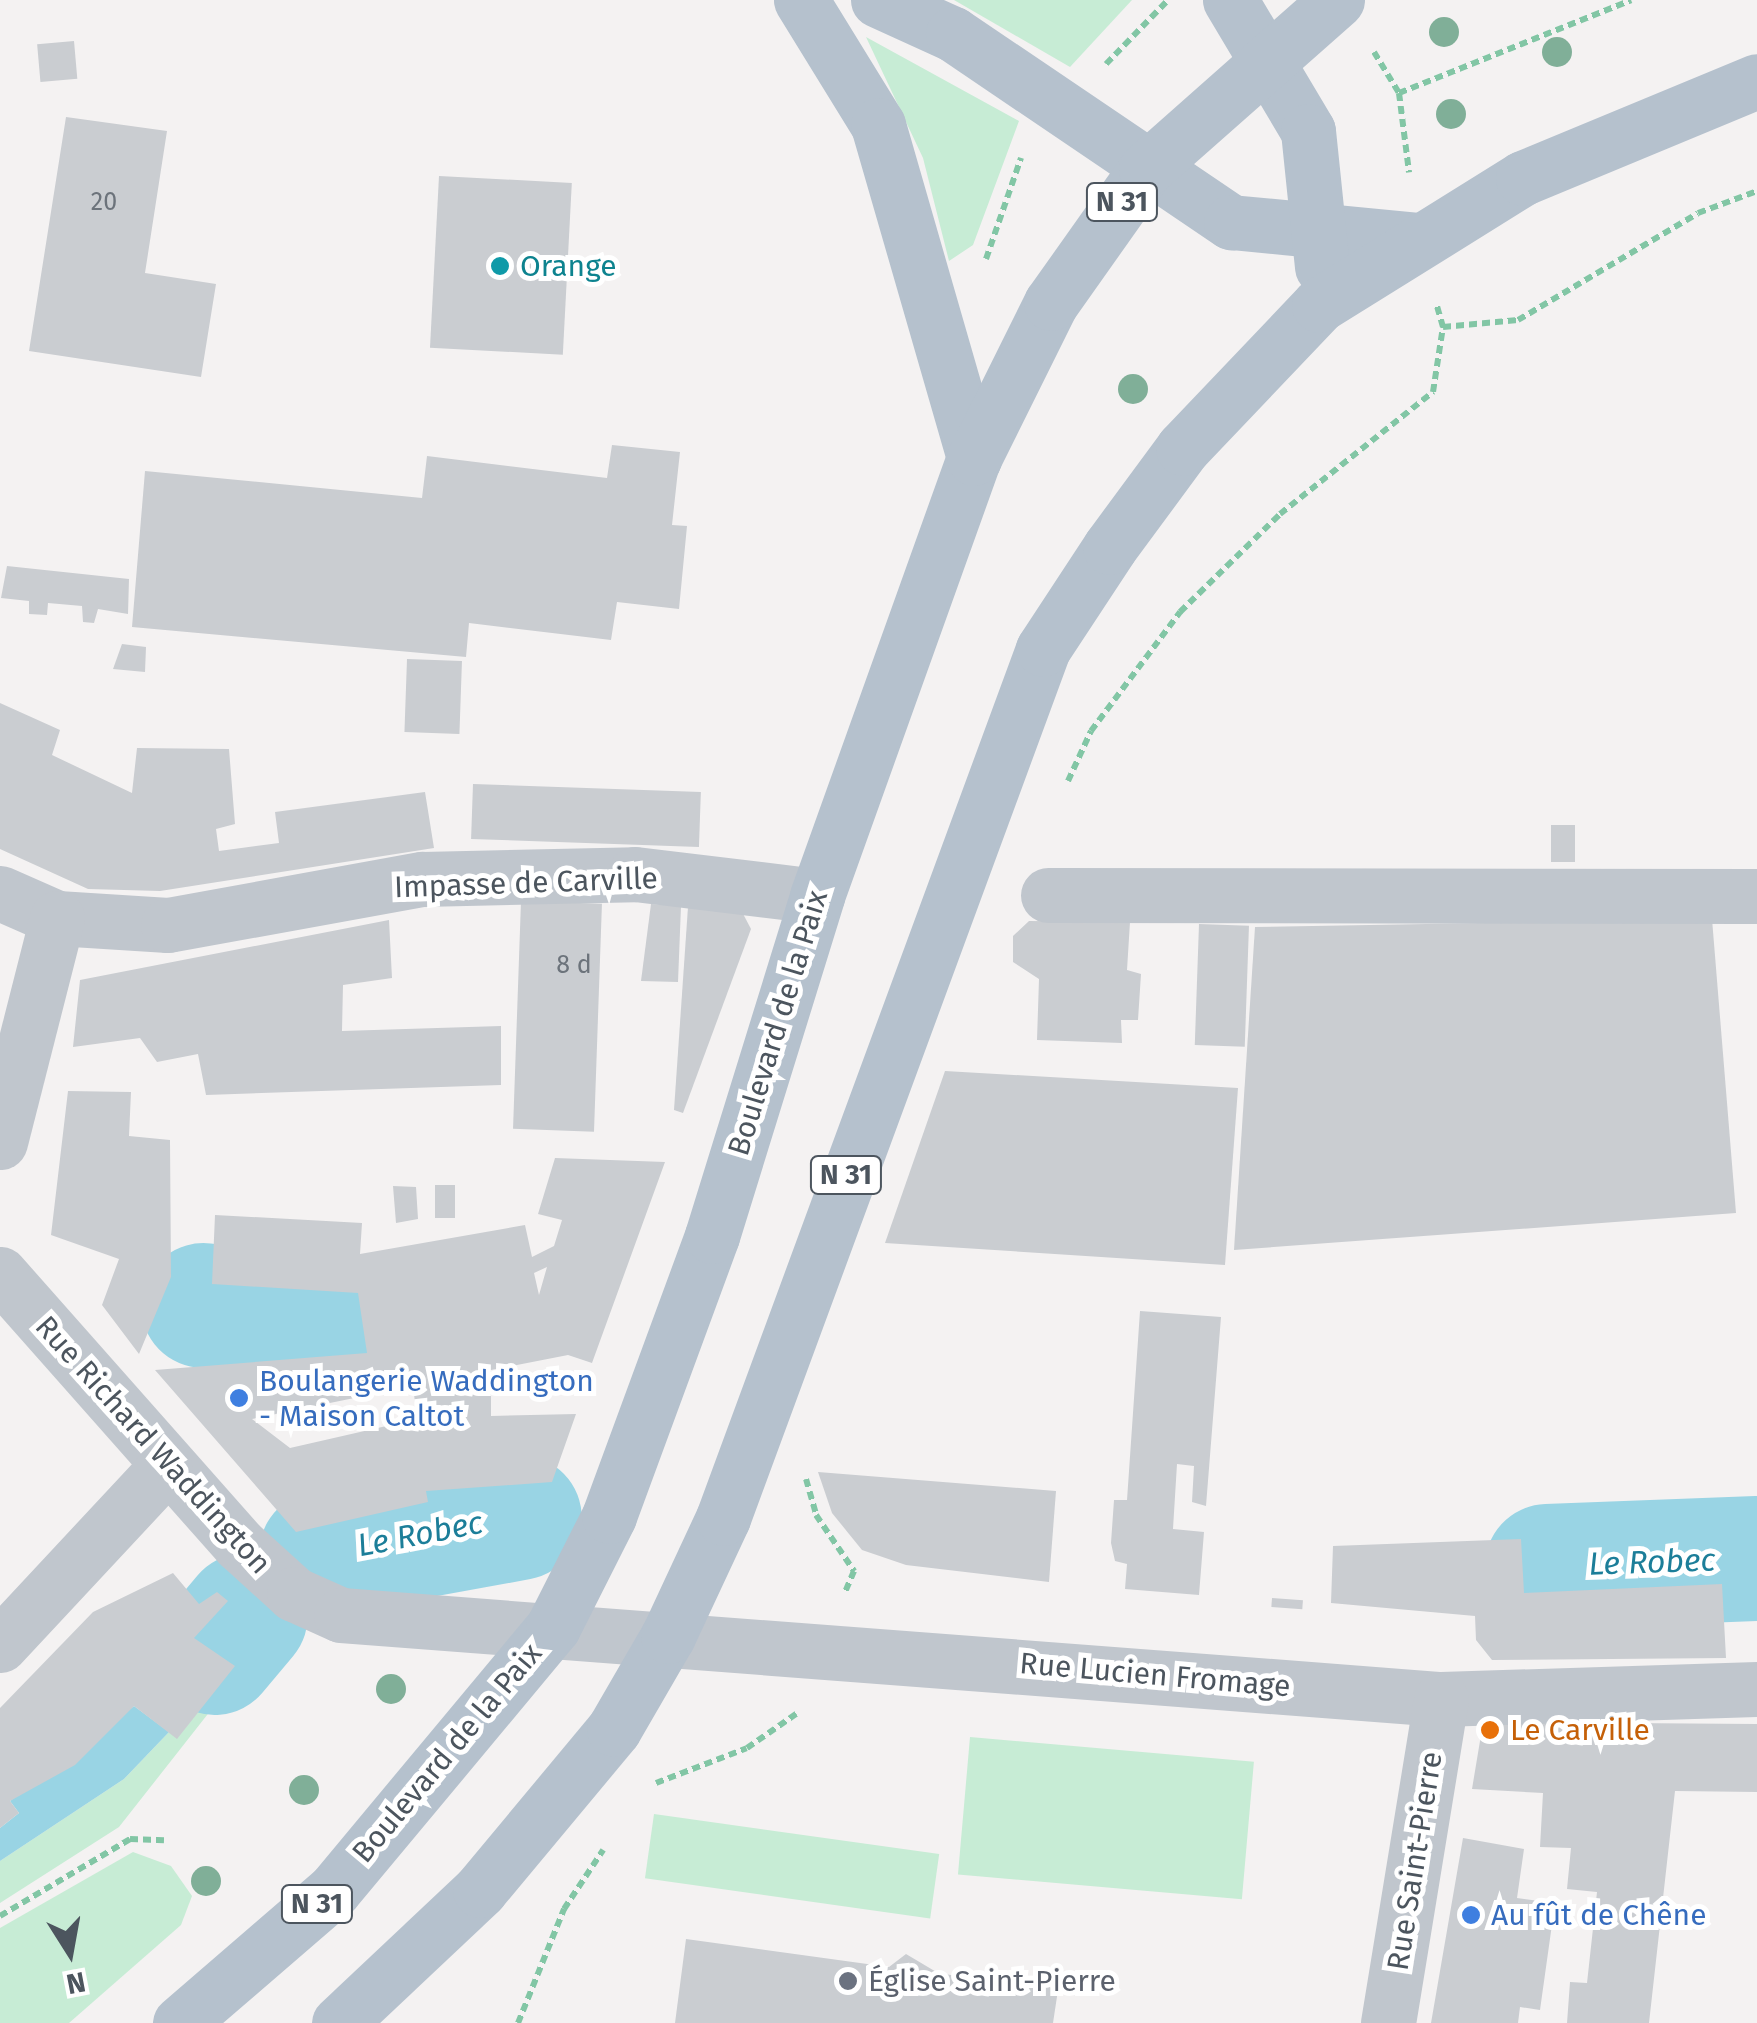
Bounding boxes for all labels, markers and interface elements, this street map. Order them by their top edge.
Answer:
road number: N 31 [1084,179,1160,225]
house number: 20 [91,187,117,217]
place label: Orange [520,248,617,284]
marker: Orange [489,255,511,277]
street label: Impasse de Carville [394,860,658,906]
street label: Boulevard de la Paix [721,886,835,1160]
house number: 8 d [556,950,592,980]
road number: N 31 [808,1152,884,1198]
street label: Rue Richard Waddington [28,1309,278,1581]
place label: Boulangerie Waddington - Maison Caltot [259,1363,594,1434]
marker: Boulangerie Waddington - Maison Caltot [228,1387,250,1409]
water label: Le Robec [354,1503,486,1565]
water label: Le Robec [1588,1541,1716,1583]
street label: Boulevard de la Paix [345,1636,549,1870]
street label: Rue Lucien Fromage [1018,1645,1292,1705]
place label: Le Carville [1510,1712,1650,1748]
marker: Le Carville [1479,1719,1501,1741]
street label: Rue Saint-Pierre [1380,1749,1450,1973]
road number: N 31 [280,1881,354,1927]
place label: Au fût de Chêne [1491,1897,1706,1933]
north arrow [20,1903,120,2003]
marker: Au fût de Chêne [1460,1904,1482,1926]
place label: Église Saint-Pierre [868,1963,1116,1999]
text: N [64,1965,88,2001]
marker: Église Saint-Pierre [837,1970,859,1992]

